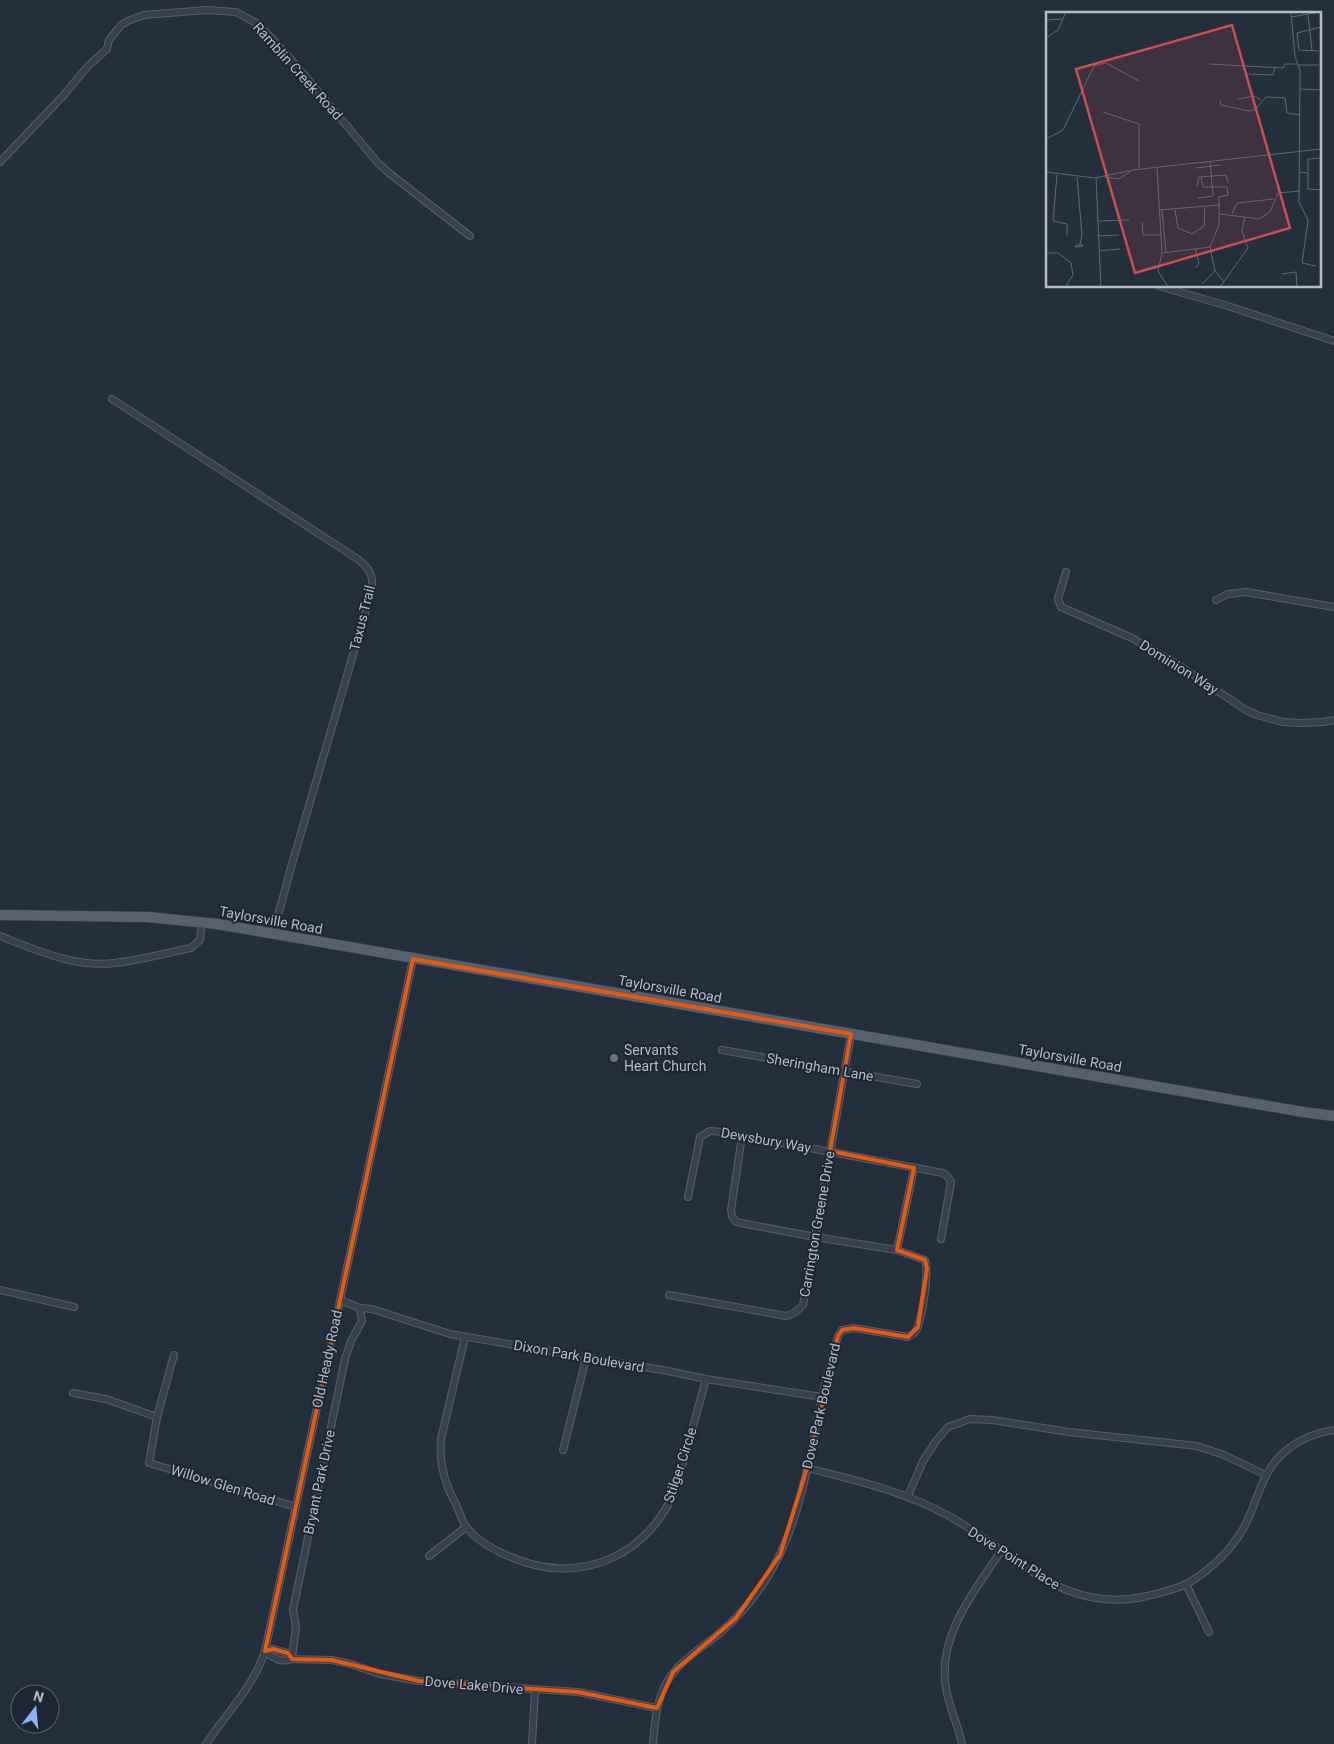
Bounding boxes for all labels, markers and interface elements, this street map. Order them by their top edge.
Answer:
inset map [1046,12,1322,288]
street label: Ramblin Creek Road [250,19,346,123]
street label: Taxus Trail [346,584,378,652]
street label: Dominion Way [1137,636,1222,698]
street label: Taylorsville Road [218,903,324,937]
street label: Taylorsville Road [617,972,723,1006]
street label: Taylorsville Road [1017,1041,1123,1075]
place label: Servants Heart Church [624,1042,706,1074]
street label: Sheringham Lane [765,1050,875,1084]
marker: Servants Heart Church [608,1052,620,1064]
street label: Dewsbury Way [720,1124,813,1156]
street label: Carrington Greene Drive [796,1150,838,1298]
street label: Old Heady Road [309,1309,345,1409]
street label: Dixon Park Boulevard [512,1337,646,1375]
street label: Dove Park Boulevard [799,1342,843,1470]
street label: Stilger Circle [660,1425,700,1505]
street label: Bryant Park Drive [300,1428,338,1536]
street label: Willow Glen Road [169,1462,277,1508]
street label: Dove Point Place [965,1523,1063,1593]
street label: Dove Lake Drive [424,1673,524,1697]
north arrow [10,1684,60,1734]
text: N [32,1687,46,1706]

